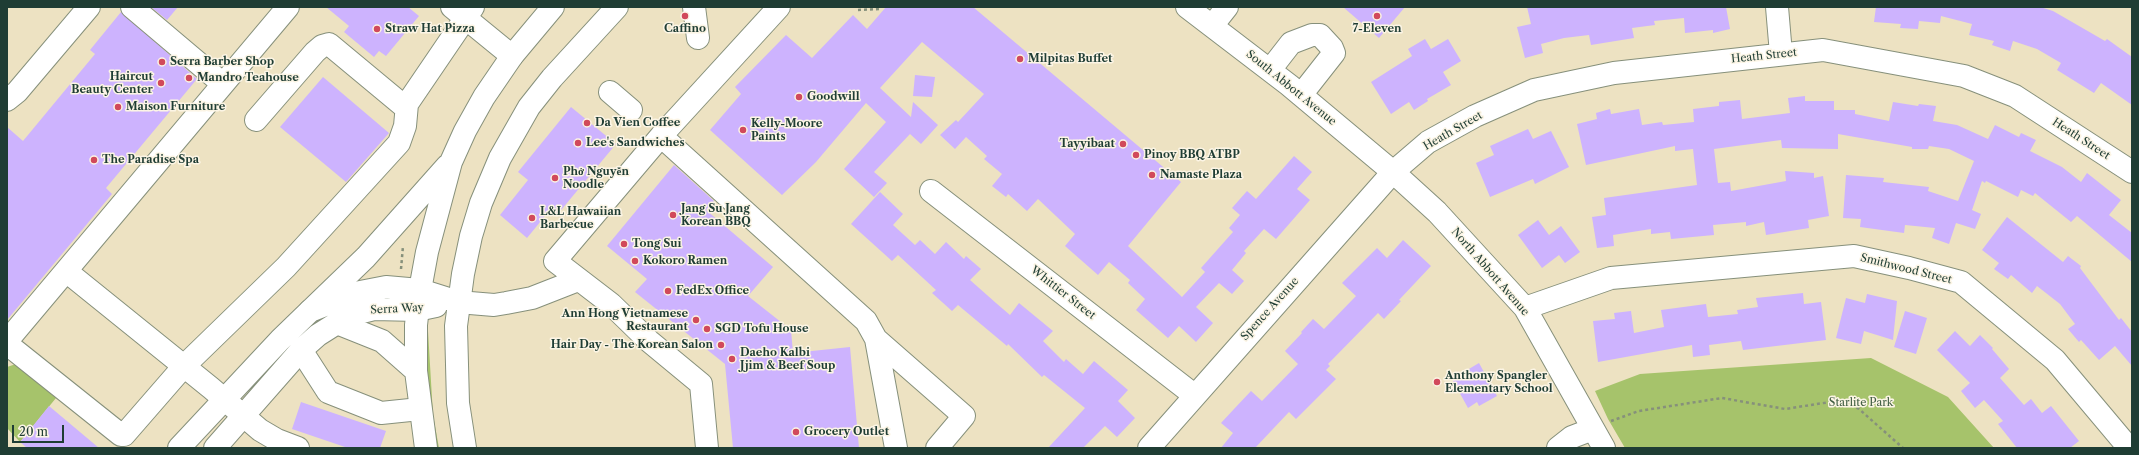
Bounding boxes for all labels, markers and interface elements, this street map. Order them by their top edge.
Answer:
marker: Caffino [680,11,690,21]
marker: 7-Eleven [1372,11,1382,21]
place label: Straw Hat Pizza [385,22,475,36]
place label: Caffino [664,22,706,36]
place label: 7-Eleven [1353,22,1401,36]
marker: Straw Hat Pizza [372,24,382,34]
street label: Heath Street [1730,46,1798,66]
street label: South Abbott Avenue [1243,48,1339,128]
place label: Milpitas Buffet [1028,52,1112,66]
marker: Milpitas Buffet [1015,54,1025,64]
place label: Serra Barber Shop [170,55,274,69]
marker: Serra Barber Shop [157,57,167,67]
place label: Haircut Beauty Center [71,70,153,96]
place label: Mandro Teahouse [197,71,299,85]
marker: Mandro Teahouse [184,73,194,83]
marker: Haircut Beauty Center [156,78,166,88]
place label: Goodwill [807,90,860,104]
marker: Goodwill [794,92,804,102]
place label: Maison Furniture [126,100,225,114]
marker: Maison Furniture [113,102,123,112]
street label: Heath Street [1421,109,1485,153]
street label: Heath Street [2050,115,2112,163]
place label: Da Vien Coffee [595,116,680,130]
place label: Kelly-Moore Paints [751,117,822,143]
marker: Da Vien Coffee [582,118,592,128]
marker: Kelly-Moore Paints [738,125,748,135]
place label: Lee's Sandwiches [586,136,685,150]
place label: Tayyibaat [1060,137,1115,151]
marker: Lee's Sandwiches [573,138,583,148]
marker: Tayyibaat [1118,139,1128,149]
place label: Pinoy BBQ ATBP [1144,148,1240,162]
marker: Pinoy BBQ ATBP [1131,150,1141,160]
place label: The Paradise Spa [102,153,199,167]
marker: The Paradise Spa [89,155,99,165]
place label: Phở Nguyễn Noodle [563,165,629,191]
place label: Namaste Plaza [1160,168,1242,182]
marker: Namaste Plaza [1147,170,1157,180]
marker: Phở Nguyễn Noodle [550,173,560,183]
place label: Jang Su Jang Korean BBQ [681,202,751,228]
place label: L&L Hawaiian Barbecue [540,205,621,231]
marker: Jang Su Jang Korean BBQ [668,210,678,220]
marker: L&L Hawaiian Barbecue [527,213,537,223]
street label: North Abbott Avenue [1448,225,1532,319]
place label: Tong Sui [632,237,681,251]
marker: Tong Sui [619,239,629,249]
street label: Smithwood Street [1859,251,1953,287]
place label: Kokoro Ramen [643,254,727,268]
marker: Kokoro Ramen [630,256,640,266]
street label: Whittier Street [1028,264,1098,322]
street label: Spence Avenue [1238,275,1302,343]
place label: FedEx Office [676,284,749,298]
marker: FedEx Office [663,286,673,296]
street label: Serra Way [370,301,424,317]
place label: Ann Hong Vietnamese Restaurant [562,307,688,333]
marker: Ann Hong Vietnamese Restaurant [691,315,701,325]
place label: SGD Tofu House [715,322,809,336]
marker: SGD Tofu House [702,324,712,334]
place label: Hair Day - The Korean Salon [551,338,713,352]
marker: Hair Day - The Korean Salon [716,340,726,350]
place label: Daeho Kalbi Jjim & Beef Soup [740,346,835,372]
marker: Daeho Kalbi Jjim & Beef Soup [727,354,737,364]
place label: Anthony Spangler Elementary School [1445,369,1553,395]
marker: Anthony Spangler Elementary School [1432,377,1442,387]
park label: Starlite Park [1829,396,1893,410]
scale bar [14,417,66,443]
text: 20 m [19,424,48,439]
place label: Grocery Outlet [804,425,889,439]
marker: Grocery Outlet [791,427,801,437]

